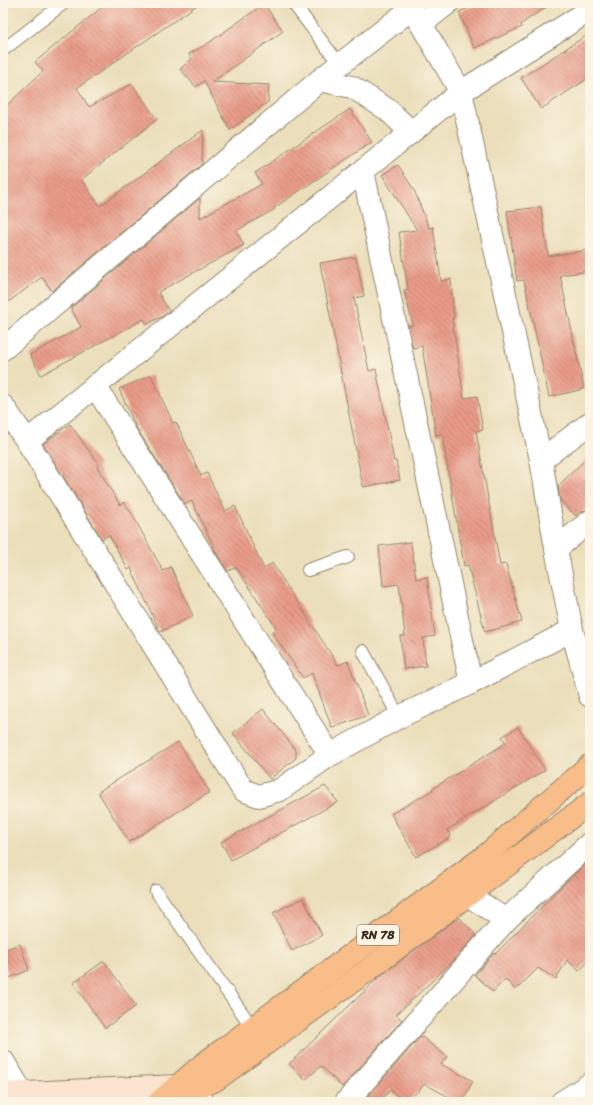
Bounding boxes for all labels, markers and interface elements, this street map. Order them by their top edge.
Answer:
road number: RN 78 [357,925,399,945]

